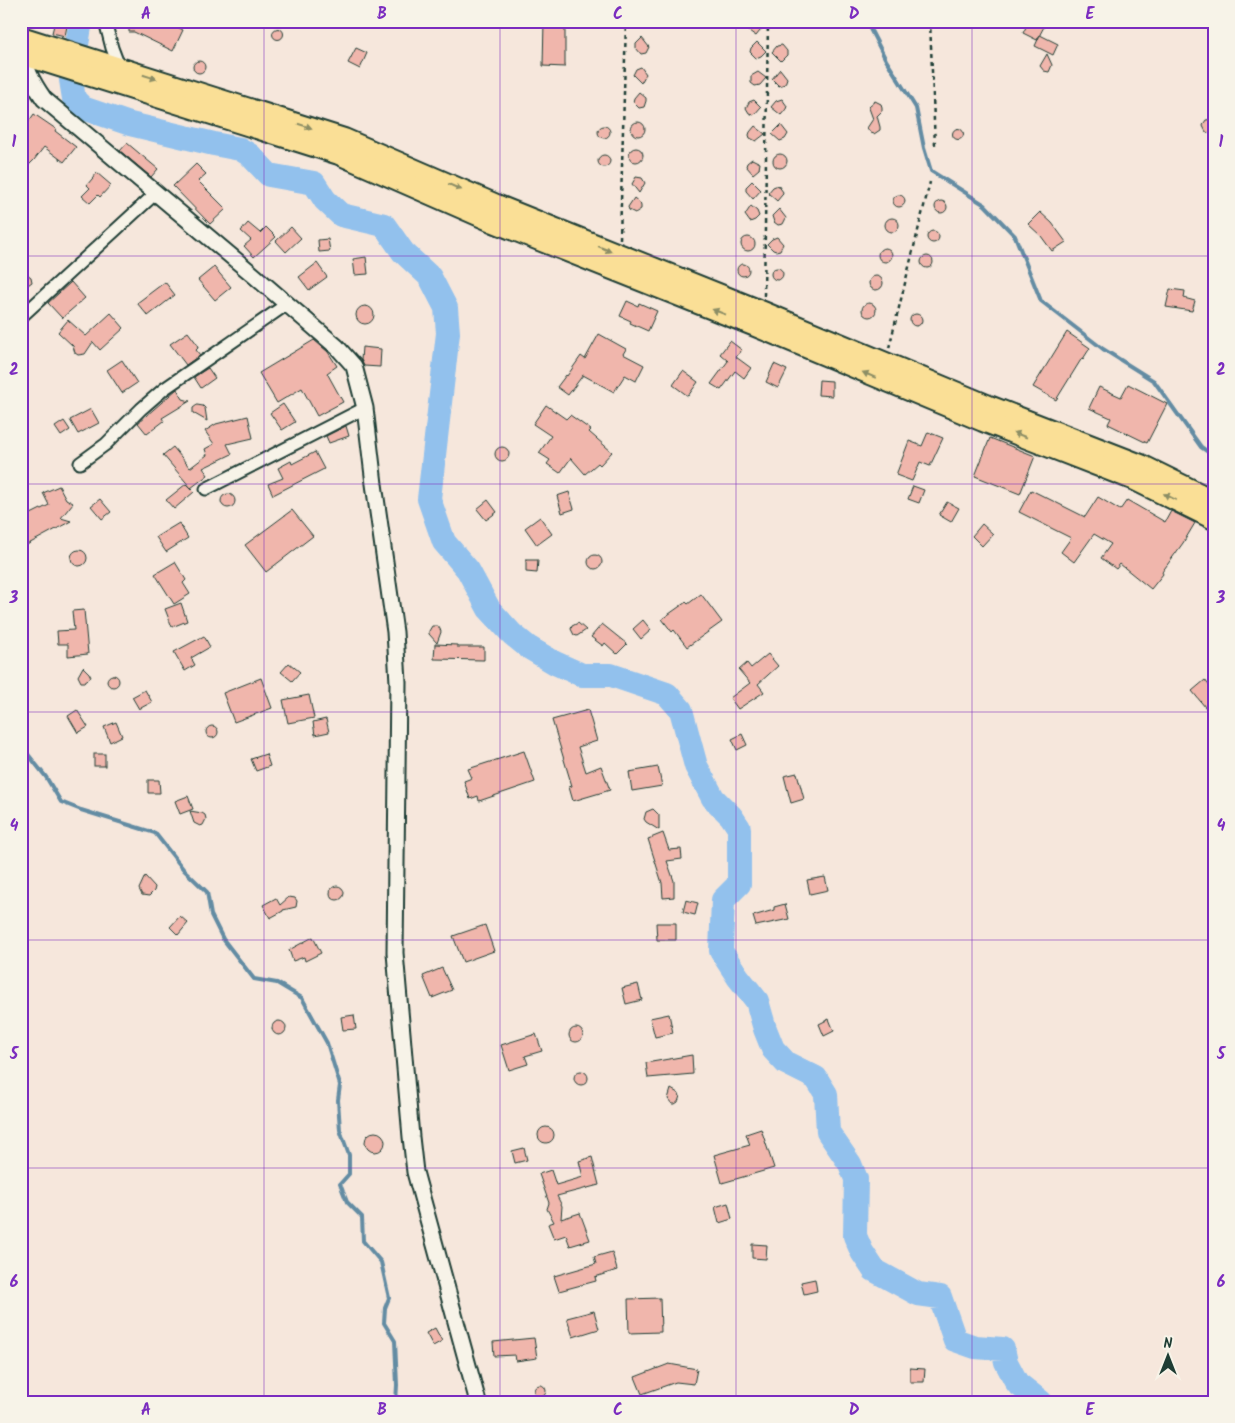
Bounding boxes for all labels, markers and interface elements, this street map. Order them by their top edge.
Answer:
text: A [141,2,151,27]
text: B [377,2,387,27]
text: C [613,2,623,27]
text: D [849,2,860,27]
text: E [1086,2,1096,27]
one-way arrow [142,74,157,82]
one-way arrow [297,123,312,131]
text: 1 [12,130,17,155]
text: 1 [1219,130,1224,155]
one-way arrow [448,184,462,192]
one-way arrow [598,246,612,254]
one-way arrow [712,308,727,315]
text: 2 [9,358,19,383]
text: 2 [1216,358,1226,383]
one-way arrow [862,370,876,378]
one-way arrow [1012,431,1027,439]
one-way arrow [1163,493,1178,501]
text: 3 [9,586,19,611]
text: 3 [1216,586,1226,611]
text: 4 [10,814,19,839]
text: 4 [1217,814,1226,839]
text: 5 [9,1042,20,1067]
text: 5 [1216,1042,1227,1067]
text: 6 [10,1270,19,1295]
text: 6 [1217,1270,1226,1295]
north arrow [1142,1330,1192,1380]
text: N [1164,1333,1173,1355]
text: A [141,1398,151,1423]
text: B [377,1398,387,1423]
text: C [613,1398,623,1423]
text: D [849,1398,860,1423]
text: E [1086,1398,1096,1423]

